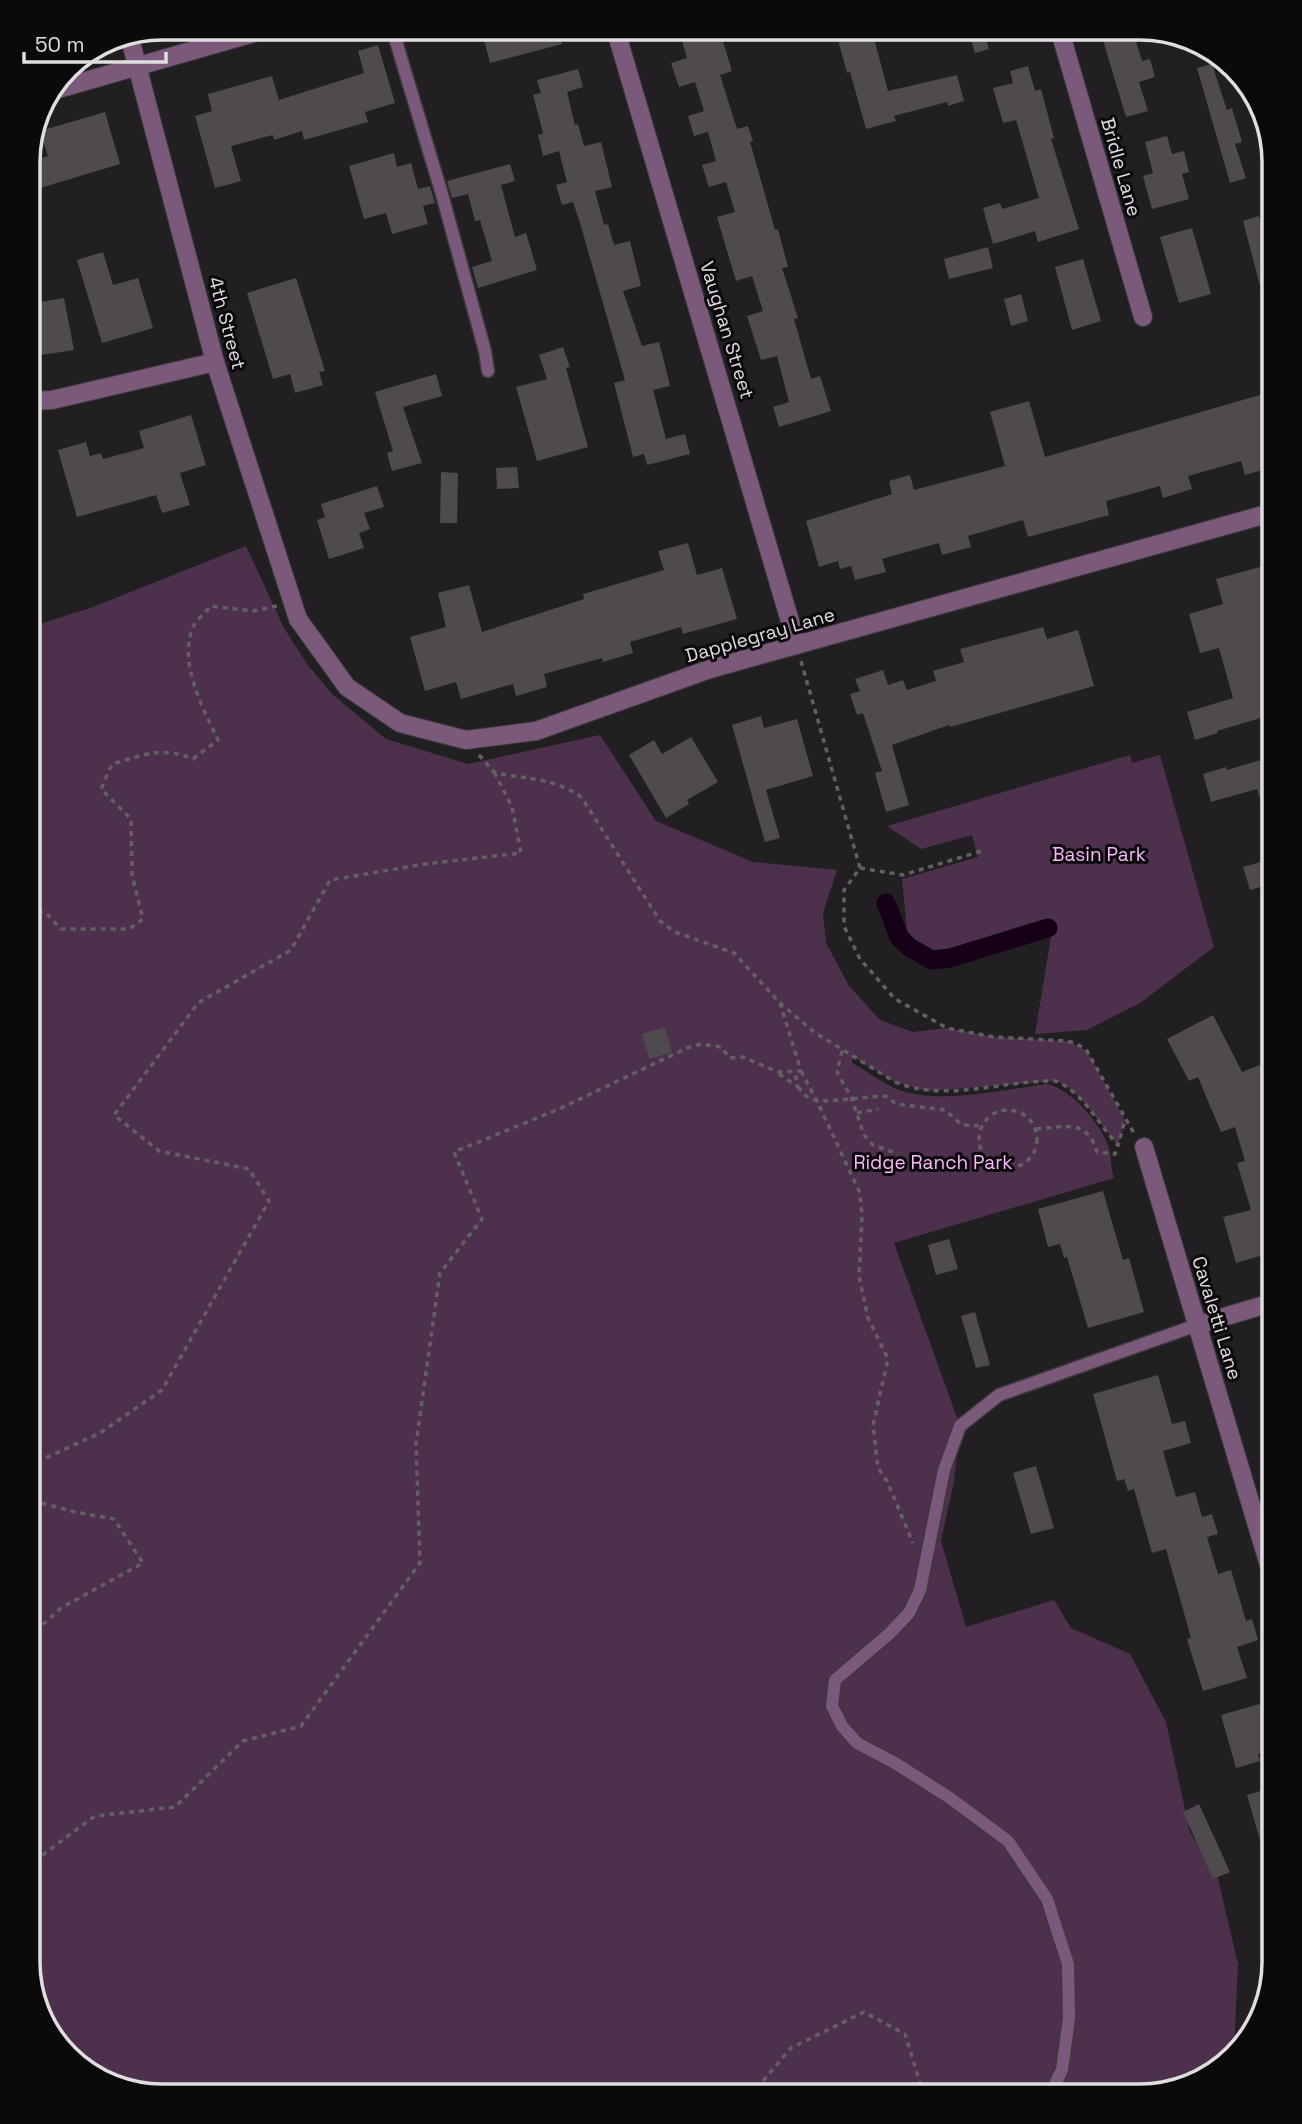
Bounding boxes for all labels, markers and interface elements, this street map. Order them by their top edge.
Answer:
scale bar [24,21,166,65]
text: 50 m [35,31,85,58]
street label: Bridle Lane [1095,115,1147,219]
street label: Vaughan Street [694,258,760,402]
street label: 4th Street [203,274,251,372]
street label: Dapplegray Lane [682,602,838,668]
park label: Basin Park [1052,842,1146,867]
park label: Ridge Ranch Park [853,1150,1013,1175]
street label: Cavaletti Lane [1186,1253,1248,1383]

